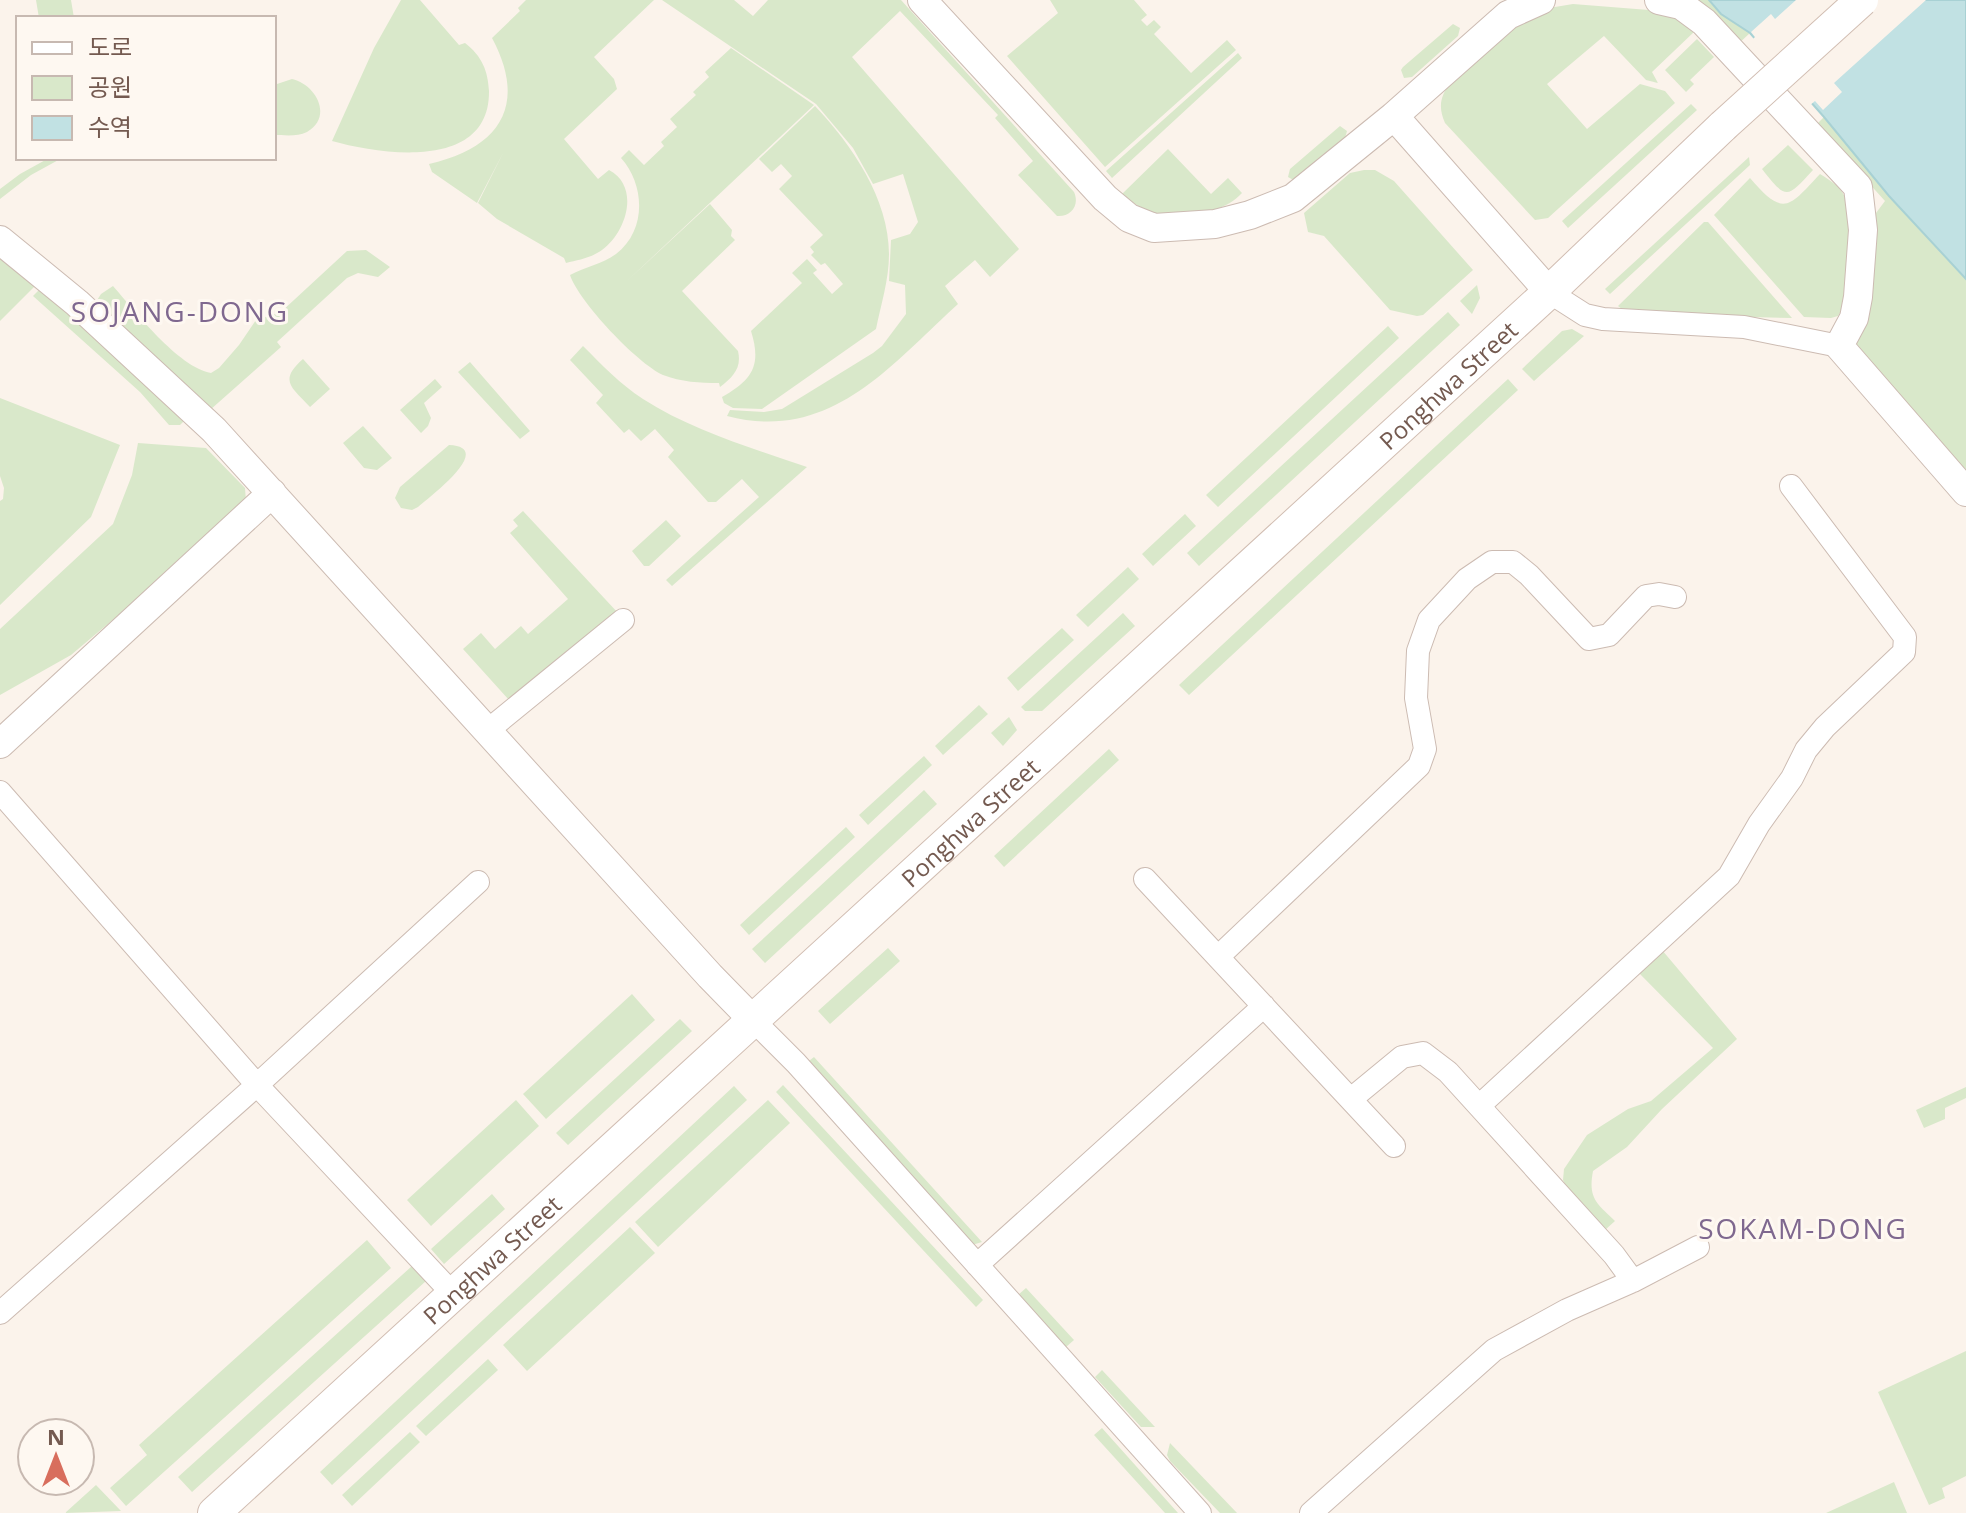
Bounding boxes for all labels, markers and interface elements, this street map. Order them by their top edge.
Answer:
legend [16,16,276,160]
text: 도로 [88,30,132,63]
text: 공원 [88,70,132,103]
text: 수역 [88,110,132,143]
district label: SOJANG-DONG [71,292,289,330]
street label: Ponghwa Street [1371,313,1524,456]
street label: Ponghwa Street [893,750,1046,894]
street label: Ponghwa Street [415,1187,568,1331]
district label: SOKAM-DONG [1698,1209,1908,1247]
north arrow [16,1417,96,1497]
text: N [47,1421,65,1451]

